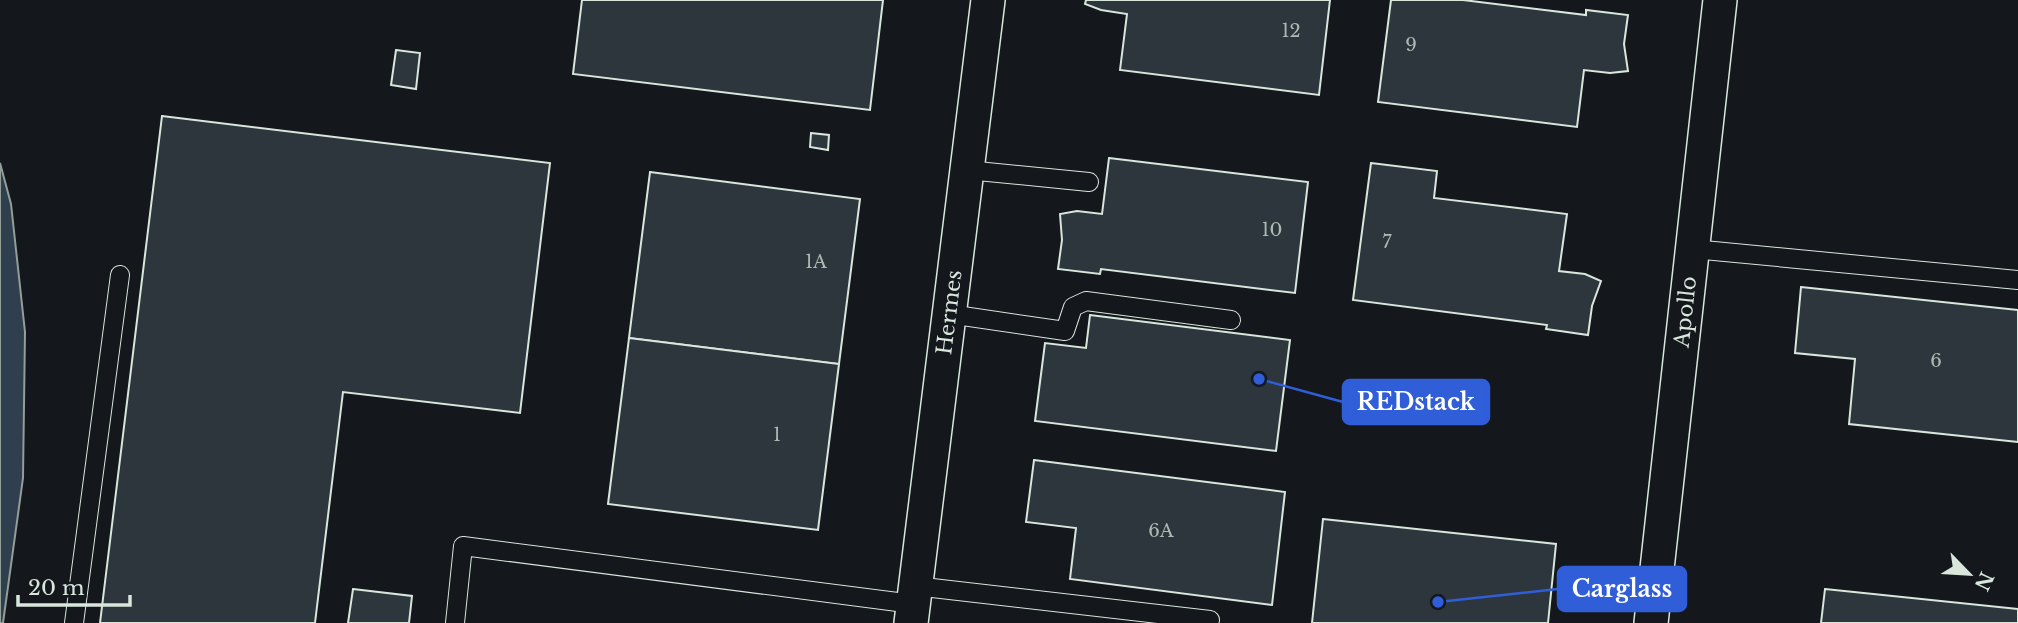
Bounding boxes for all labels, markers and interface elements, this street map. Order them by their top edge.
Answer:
house number: 12 [1281,20,1301,42]
house number: 9 [1405,34,1417,56]
house number: 10 [1262,219,1282,241]
house number: 7 [1382,231,1392,253]
house number: 1A [805,251,828,273]
street label: Hermes [931,269,968,356]
street label: Apollo [1668,275,1702,350]
house number: 6 [1930,350,1942,372]
callout: REDstack [1343,380,1489,424]
text: REDstack [1357,388,1476,416]
house number: 1 [773,424,781,446]
house number: 6A [1148,520,1175,542]
north arrow [1934,539,2004,609]
scale bar [18,564,130,608]
callout: Carglass [1558,567,1686,611]
text: N [1970,568,1998,594]
text: 20 m [28,575,85,601]
text: Carglass [1572,575,1672,603]

